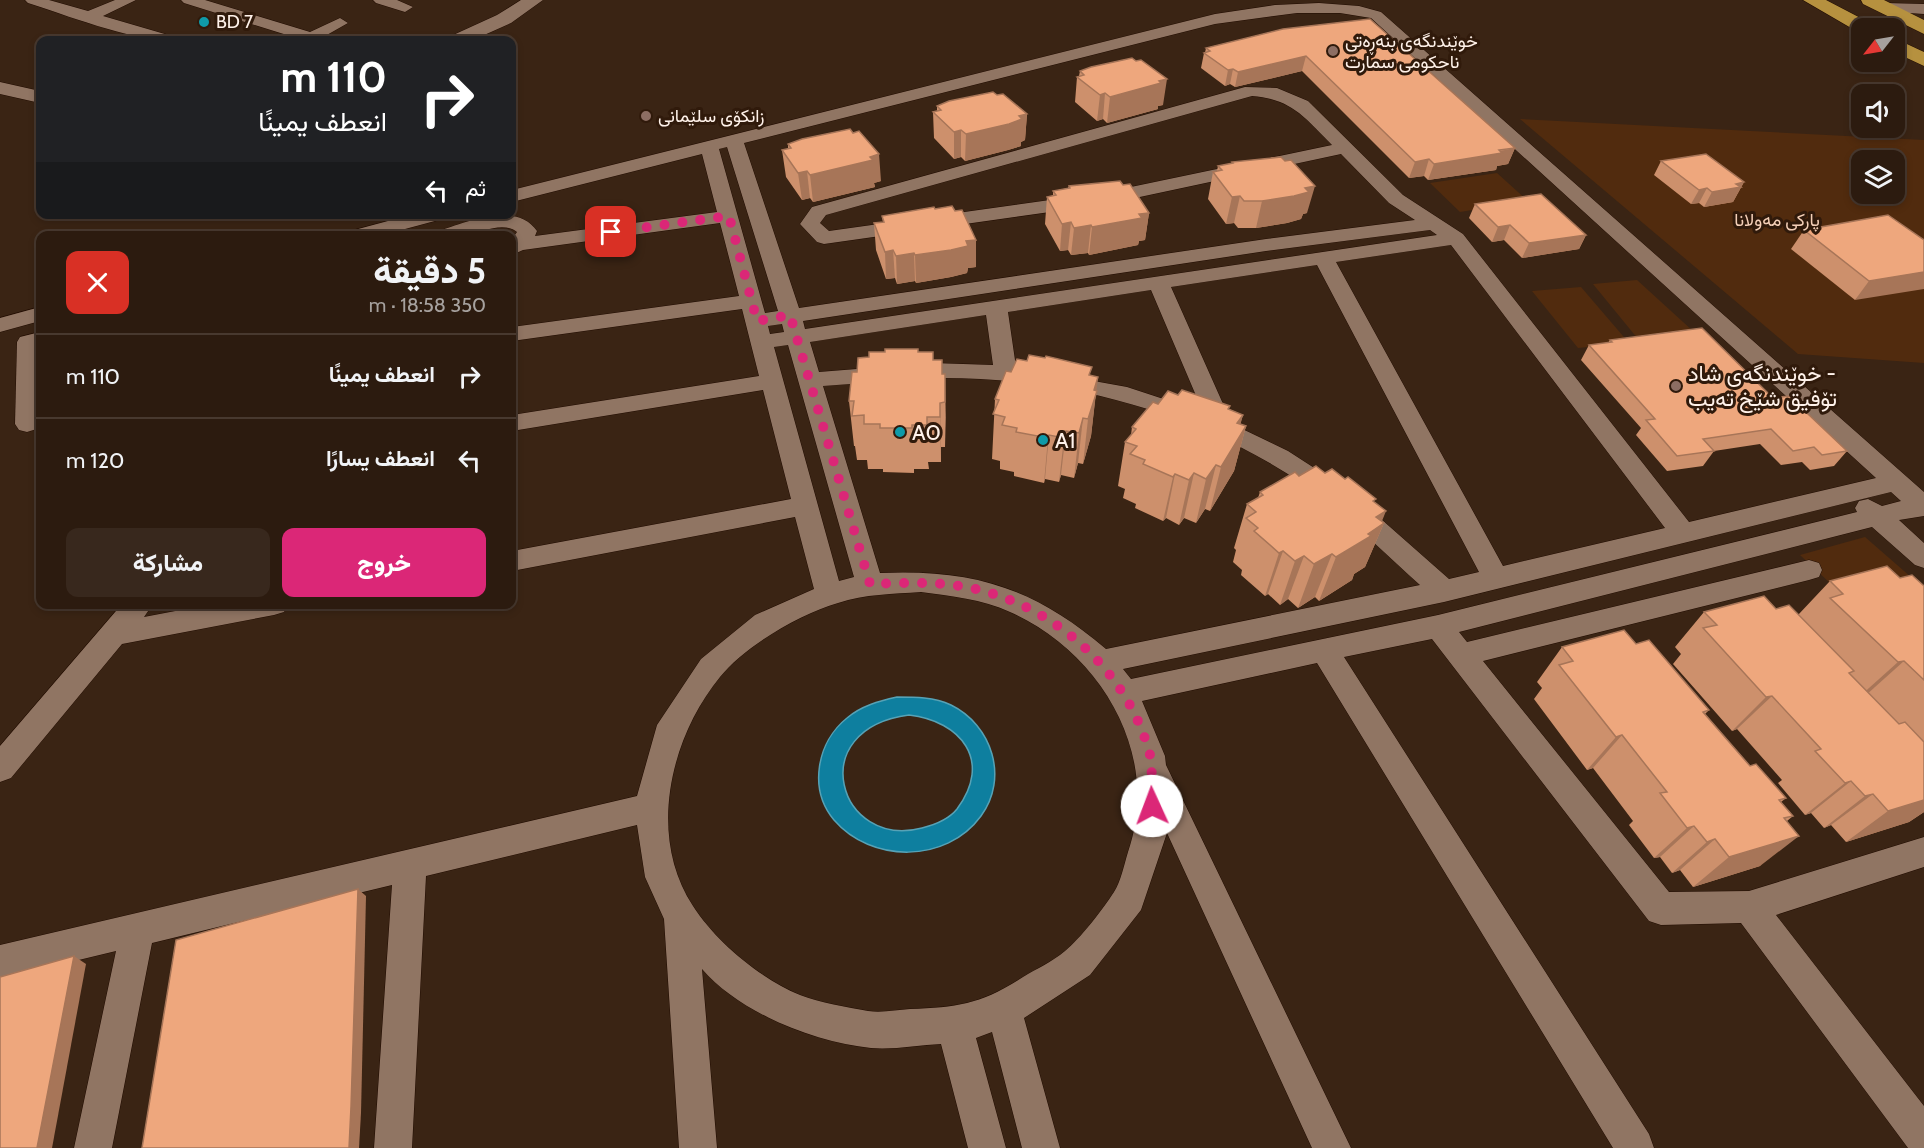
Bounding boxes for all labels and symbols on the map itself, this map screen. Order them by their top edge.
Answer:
place label: BD 7 [216,11,253,33]
marker: BD 7 [197,15,211,29]
north arrow [1851,18,1905,72]
place label: خوێندنگەی بنەڕەتی ناحکومی سمارت [1345,30,1478,73]
marker: خوێندنگەی بنەڕەتی ناحکومی سمارت [1326,44,1340,58]
place label: زانکۆی سلێمانی [658,105,764,127]
marker: زانکۆی سلێمانی [639,109,653,123]
pin [585,206,636,257]
park label: پارکی مەولانا [1734,209,1820,232]
place label: خوێندنگەی شاد - تۆفیق شێخ تەیب [1688,360,1837,413]
marker: خوێندنگەی شاد - تۆفیق شێخ تەیب [1669,379,1683,393]
place label: A0 [912,419,941,446]
marker: A0 [893,425,907,439]
place label: A1 [1055,427,1075,454]
marker: A1 [1036,433,1050,447]
position arrow [1120,774,1184,838]

